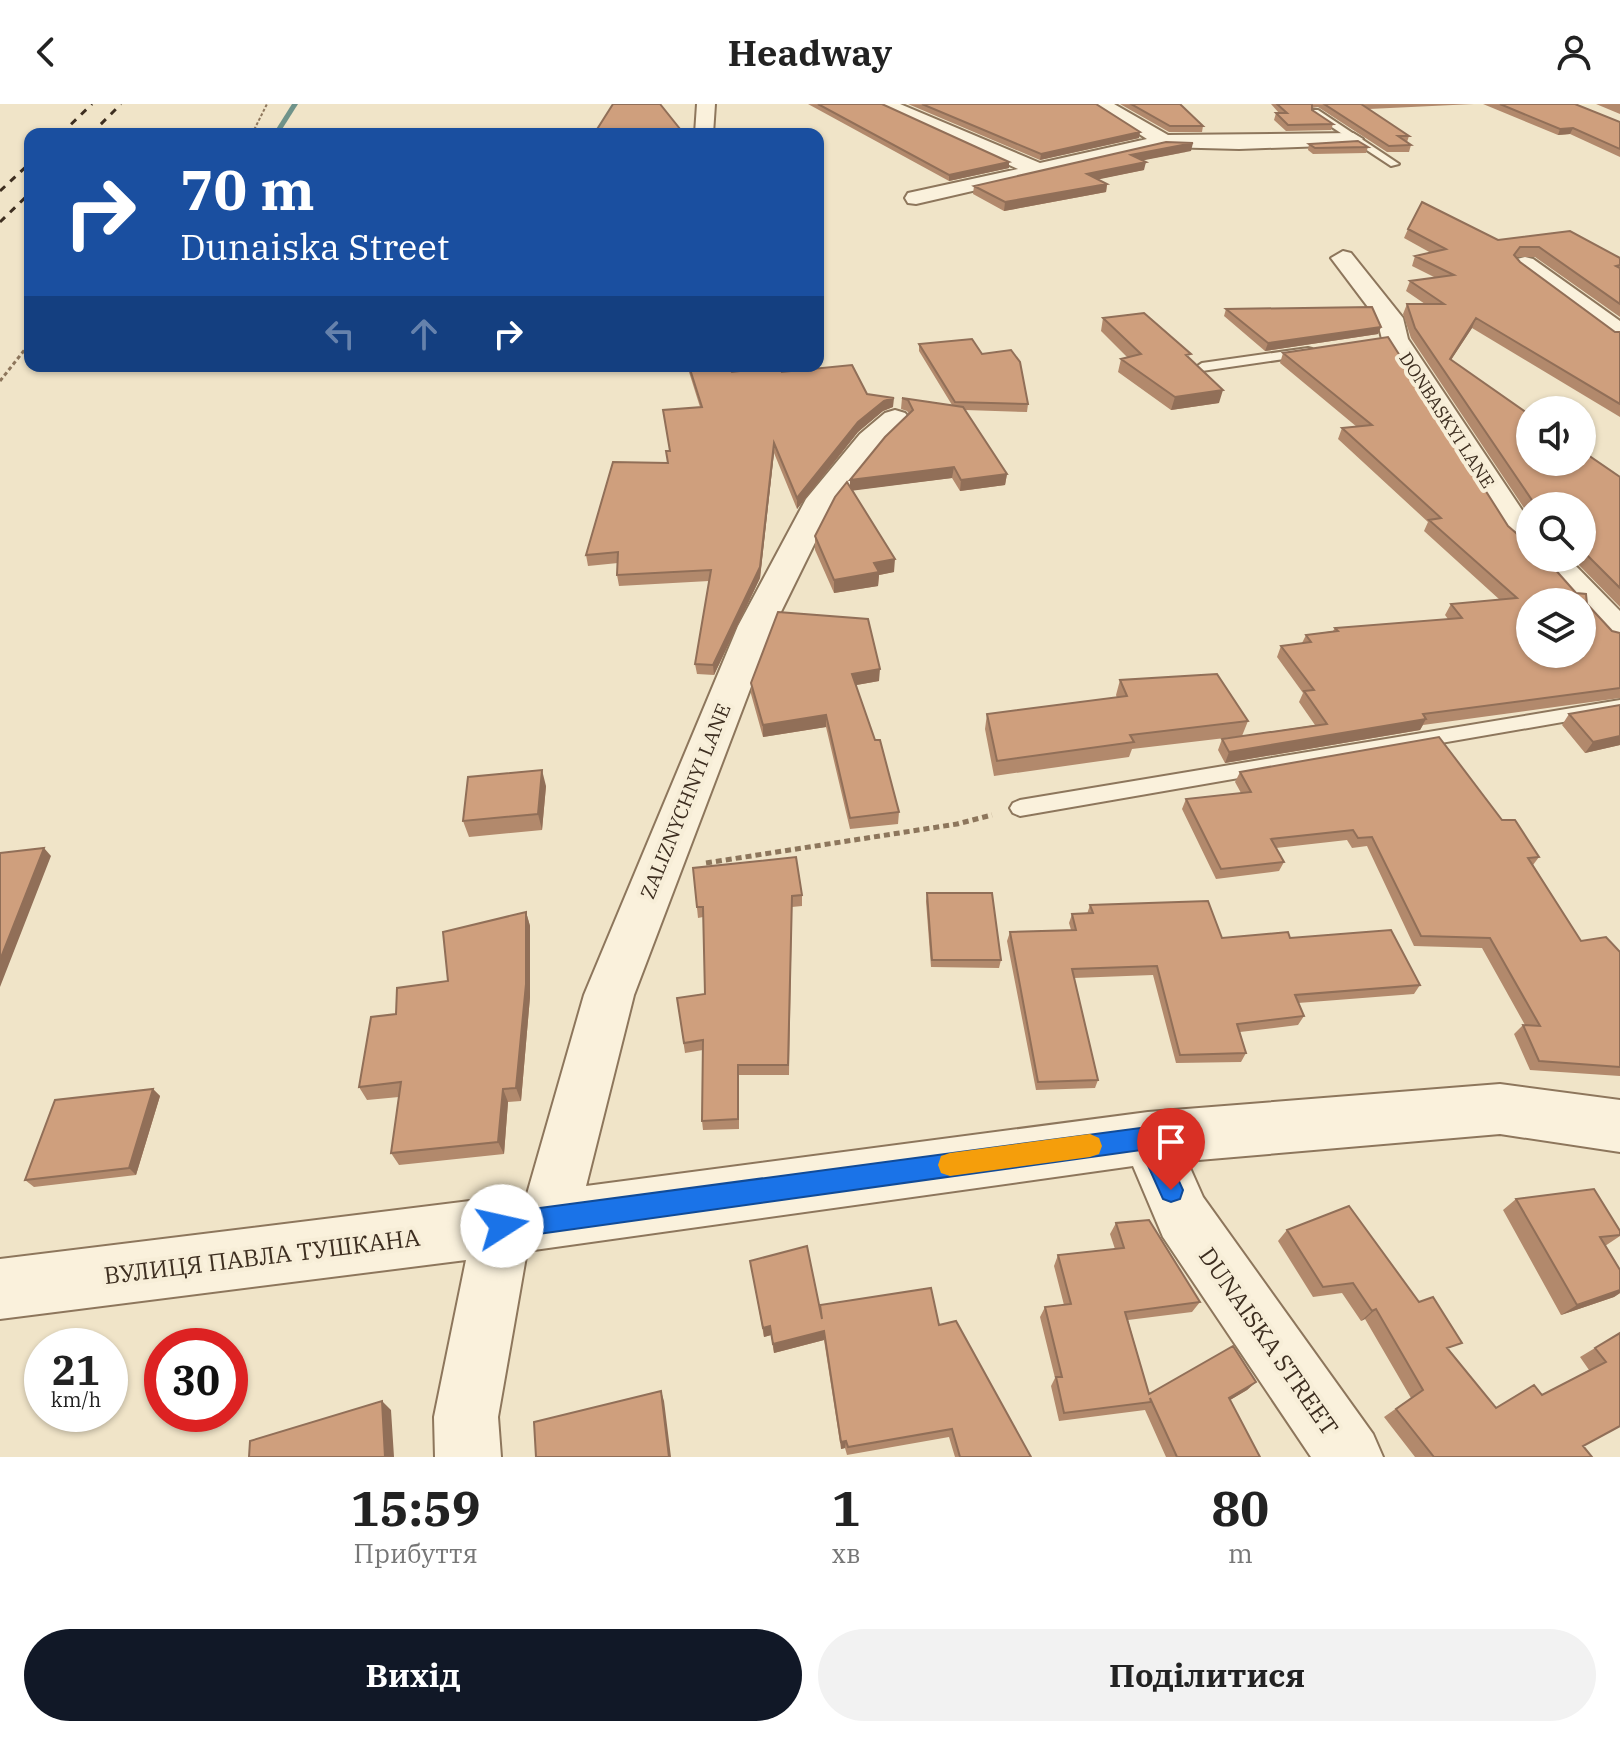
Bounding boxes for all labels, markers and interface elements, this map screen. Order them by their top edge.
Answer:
text: Headway [728,29,892,76]
icon: back [24,30,68,74]
icon: person [1552,30,1596,74]
text: 70 m [180,153,315,225]
icon: right [48,160,152,264]
text: Dunaiska Street [180,223,449,270]
icon: left [318,312,362,356]
icon: ahead [402,312,446,356]
icon: right [486,312,530,356]
street label: DONBASKYI LANE [1394,348,1500,492]
map controls [1516,396,1596,668]
button: sound [1516,396,1596,476]
button: search [1516,492,1596,572]
button: layers [1516,588,1596,668]
street label: ZALIZNYCHNYI LANE [633,699,737,903]
pin [1137,1108,1205,1190]
icon: arrive [1149,1120,1193,1164]
position arrow [460,1184,544,1268]
street label: ВУЛИЦЯ ПАВЛА ТУШКАНА [102,1221,423,1291]
street label: DUNAISKA STREET [1192,1241,1346,1441]
speed limit sign: 30 [144,1328,248,1432]
text: 21 [52,1344,100,1396]
text: km/h [51,1386,101,1413]
text: 15:59 [351,1477,481,1539]
text: 1 [832,1477,860,1539]
text: 80 [1211,1477,1269,1539]
text: Прибуття [354,1536,478,1570]
text: хв [831,1536,861,1570]
text: m [1228,1536,1253,1570]
button: Вихід [24,1629,802,1721]
button: Поділитися [818,1629,1596,1721]

